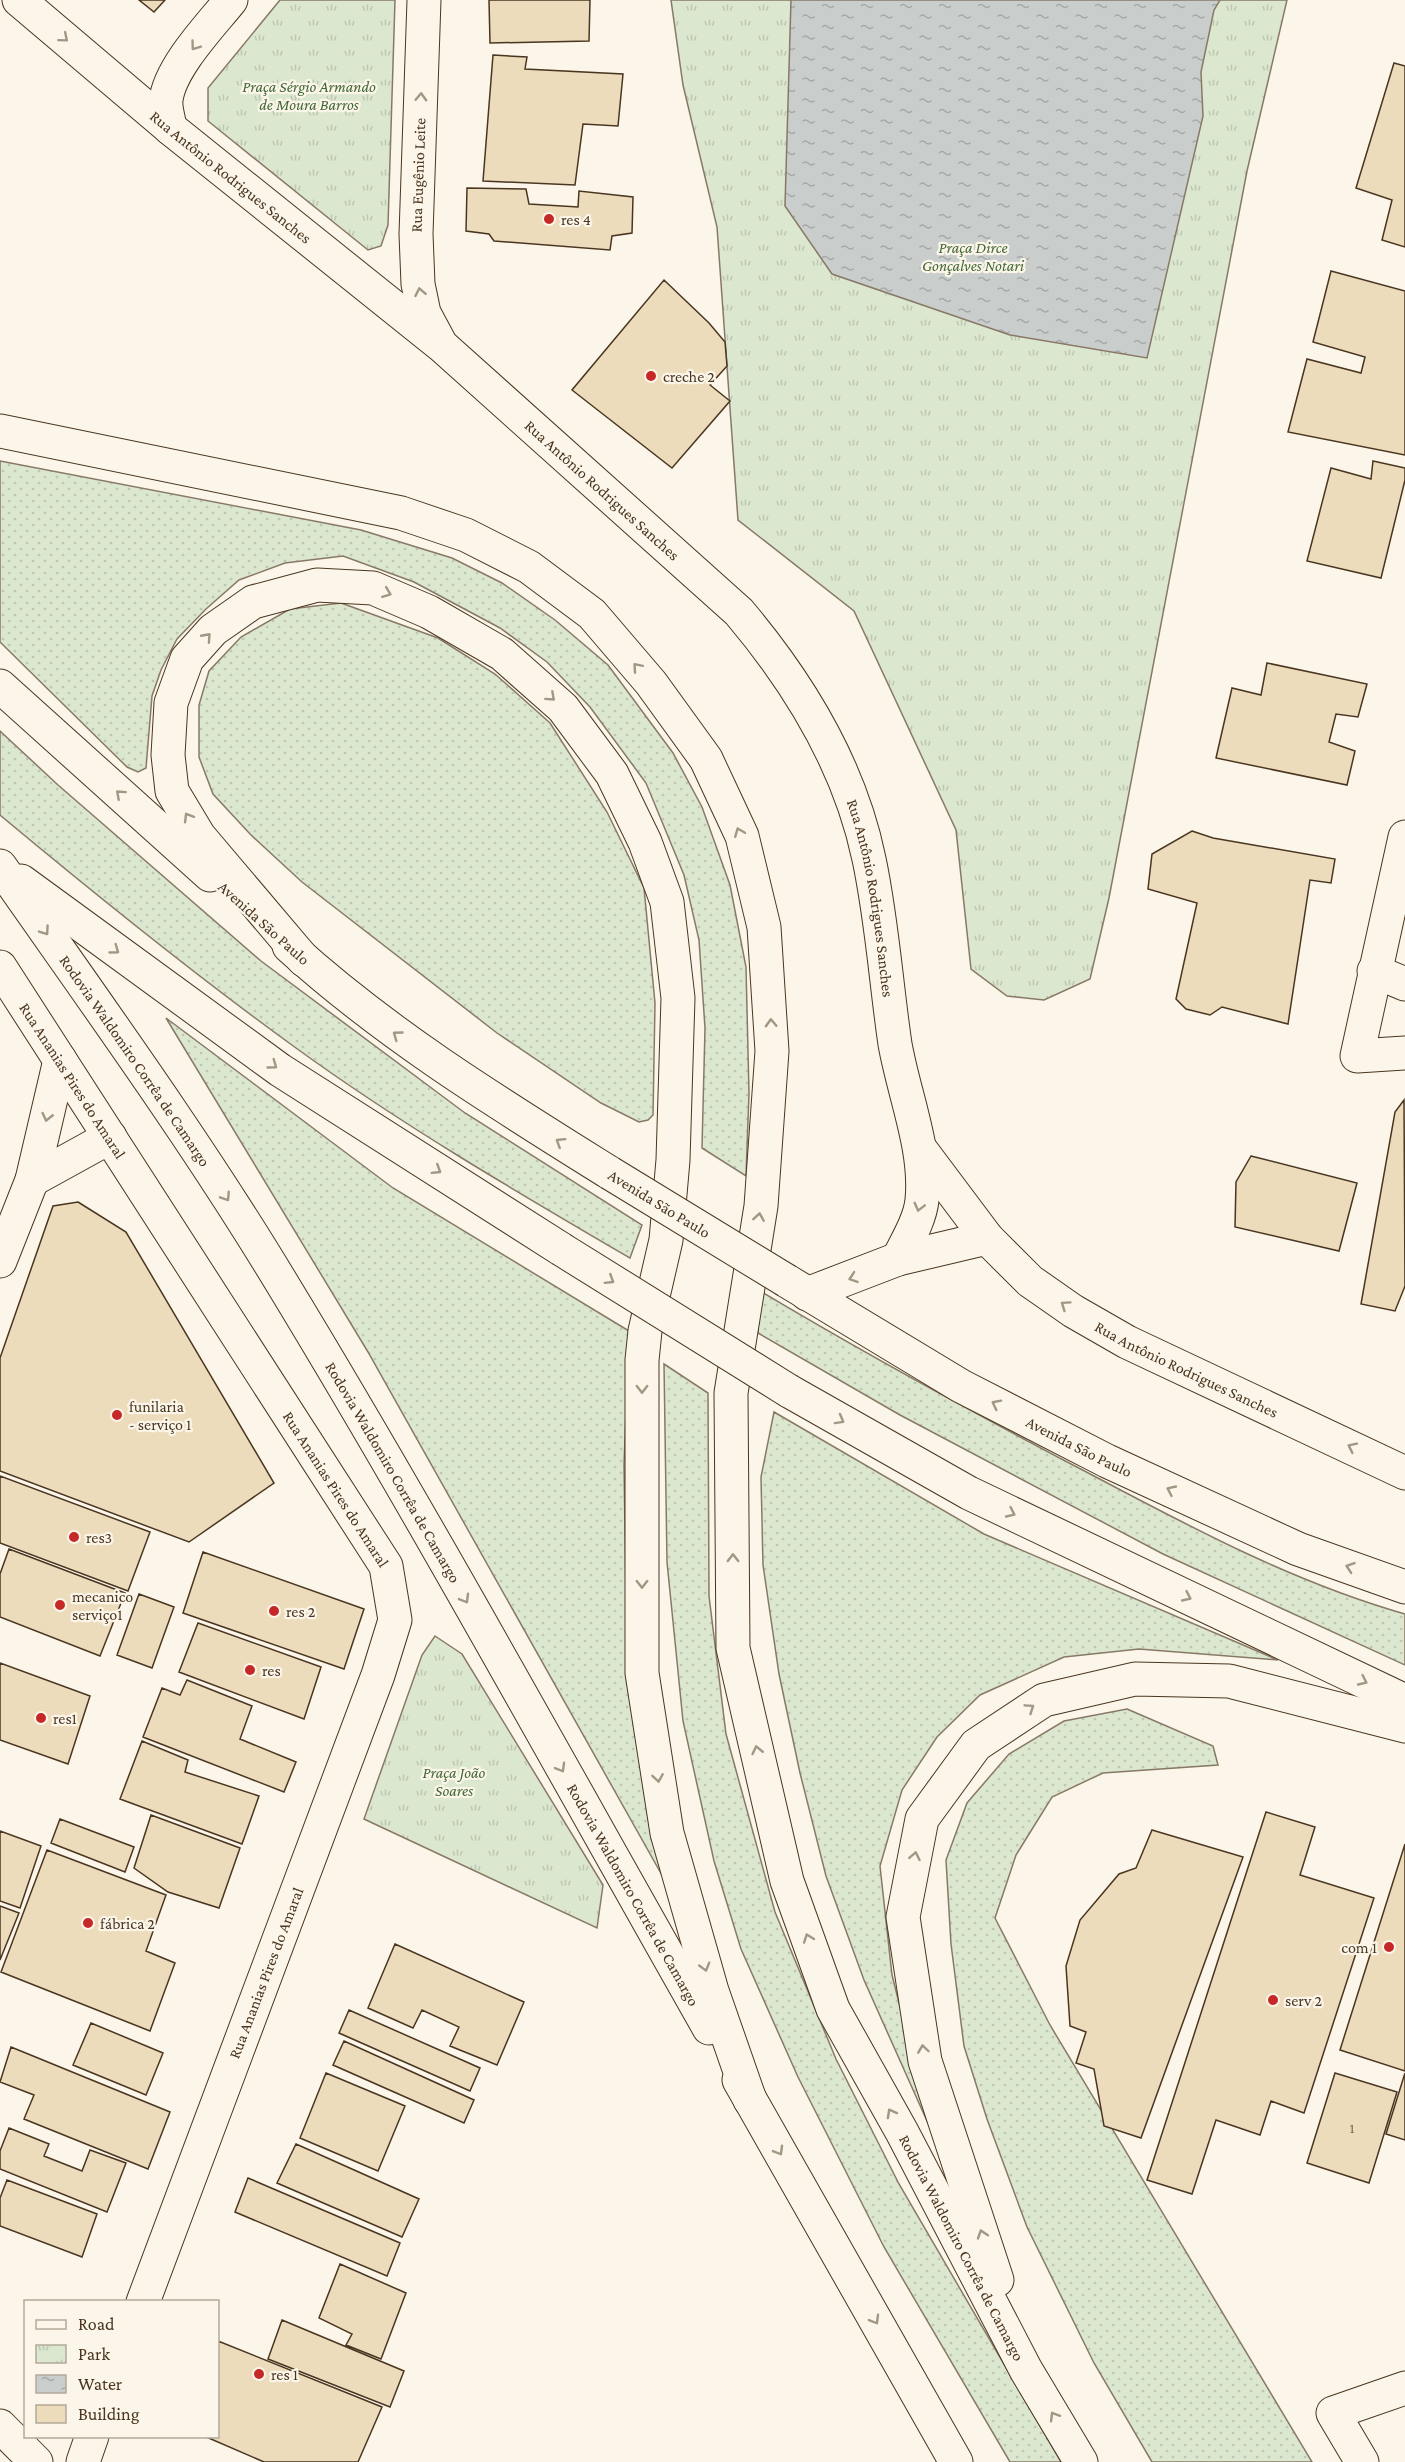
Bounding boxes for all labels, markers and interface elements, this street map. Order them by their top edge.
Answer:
one-way arrow [57,31,68,42]
one-way arrow [191,39,202,50]
park label: Praça Sérgio Armando de Moura Barros [242,78,376,113]
one-way arrow [414,92,427,101]
street label: Rua Antônio Rodrigues Sanches [147,107,315,246]
street label: Rua Eugênio Leite [408,118,429,233]
place label: res 4 [561,211,591,228]
marker: res 4 [542,212,556,226]
park label: Praça Dirce Gonçalves Notari [922,239,1025,275]
one-way arrow [414,287,427,297]
place label: creche 2 [663,368,715,385]
marker: creche 2 [644,369,658,383]
street label: Rua Antônio Rodrigues Sanches [522,416,683,563]
one-way arrow [381,586,392,599]
one-way arrow [200,633,211,644]
one-way arrow [633,663,644,674]
one-way arrow [544,690,554,701]
one-way arrow [116,790,127,801]
street label: Rua Antônio Rodrigues Sanches [844,797,897,998]
one-way arrow [183,813,195,823]
one-way arrow [734,827,746,838]
street label: Avenida São Paulo [215,878,313,968]
one-way arrow [38,924,49,935]
one-way arrow [109,943,120,954]
street label: Rodovia Waldomiro Corrêa de Camargo [57,952,214,1169]
street label: Rua Ananias Pires do Amaral [17,1000,129,1161]
one-way arrow [765,1019,778,1028]
one-way arrow [393,1031,404,1042]
one-way arrow [266,1057,277,1068]
one-way arrow [41,1112,54,1122]
one-way arrow [556,1138,567,1149]
one-way arrow [431,1162,441,1174]
street label: Avenida São Paulo [605,1166,714,1241]
one-way arrow [218,1191,230,1201]
one-way arrow [914,1202,927,1212]
one-way arrow [752,1213,765,1223]
one-way arrow [848,1270,859,1283]
one-way arrow [604,1272,614,1284]
one-way arrow [1061,1301,1072,1312]
street label: Rua Antônio Rodrigues Sanches [1092,1317,1281,1421]
street label: Rodovia Waldomiro Corrêa de Camargo [323,1359,464,1586]
one-way arrow [636,1385,648,1394]
place label: funilaria - serviço 1 [129,1398,191,1434]
one-way arrow [992,1399,1003,1411]
marker: funilaria - serviço 1 [110,1408,124,1422]
street label: Rua Ananias Pires do Amaral [280,1408,393,1570]
one-way arrow [834,1413,844,1424]
street label: Avenida São Paulo [1024,1413,1135,1480]
one-way arrow [1348,1443,1359,1455]
one-way arrow [1166,1486,1177,1498]
one-way arrow [1004,1506,1015,1518]
place label: res3 [86,1529,112,1546]
marker: res3 [67,1530,81,1544]
one-way arrow [727,1553,739,1562]
one-way arrow [1345,1562,1356,1575]
one-way arrow [636,1580,648,1589]
place label: mecanico serviço1 [72,1588,133,1624]
one-way arrow [1181,1590,1192,1602]
one-way arrow [458,1593,469,1603]
marker: mecanico serviço1 [53,1598,67,1612]
place label: res 2 [286,1603,316,1620]
marker: res 2 [267,1604,281,1618]
place label: res [262,1662,281,1679]
marker: res [243,1663,257,1677]
one-way arrow [1357,1673,1368,1685]
one-way arrow [1024,1704,1034,1716]
place label: res1 [53,1710,77,1727]
marker: res1 [34,1711,48,1725]
one-way arrow [751,1745,764,1755]
one-way arrow [554,1762,565,1772]
park label: Praça João Soares [423,1764,486,1799]
one-way arrow [652,1774,664,1783]
street label: Rodovia Waldomiro Corrêa de Camargo [564,1780,703,2009]
one-way arrow [908,1851,921,1861]
street label: Rua Ananias Pires do Amaral [226,1885,306,2061]
place label: fábrica 2 [100,1915,155,1932]
marker: fábrica 2 [81,1916,95,1930]
one-way arrow [802,1933,815,1944]
place label: com 1 [1341,1939,1377,1956]
marker: com 1 [1382,1940,1396,1954]
one-way arrow [698,1961,710,1972]
place label: serv 2 [1285,1992,1322,2009]
marker: serv 2 [1266,1993,1280,2007]
one-way arrow [917,2044,929,2053]
one-way arrow [887,2109,899,2120]
house number: 1 [1350,2120,1355,2136]
street label: Rodovia Waldomiro Corrêa de Camargo [896,2132,1028,2364]
one-way arrow [771,2145,783,2155]
one-way arrow [977,2229,989,2240]
legend [24,2300,219,2438]
text: Road [78,2314,115,2334]
one-way arrow [868,2314,879,2324]
text: Park [78,2344,110,2364]
place label: res 1 [271,2366,298,2383]
marker: res 1 [252,2367,266,2381]
text: Water [78,2374,123,2394]
text: Building [78,2404,140,2424]
one-way arrow [1049,2412,1061,2422]

